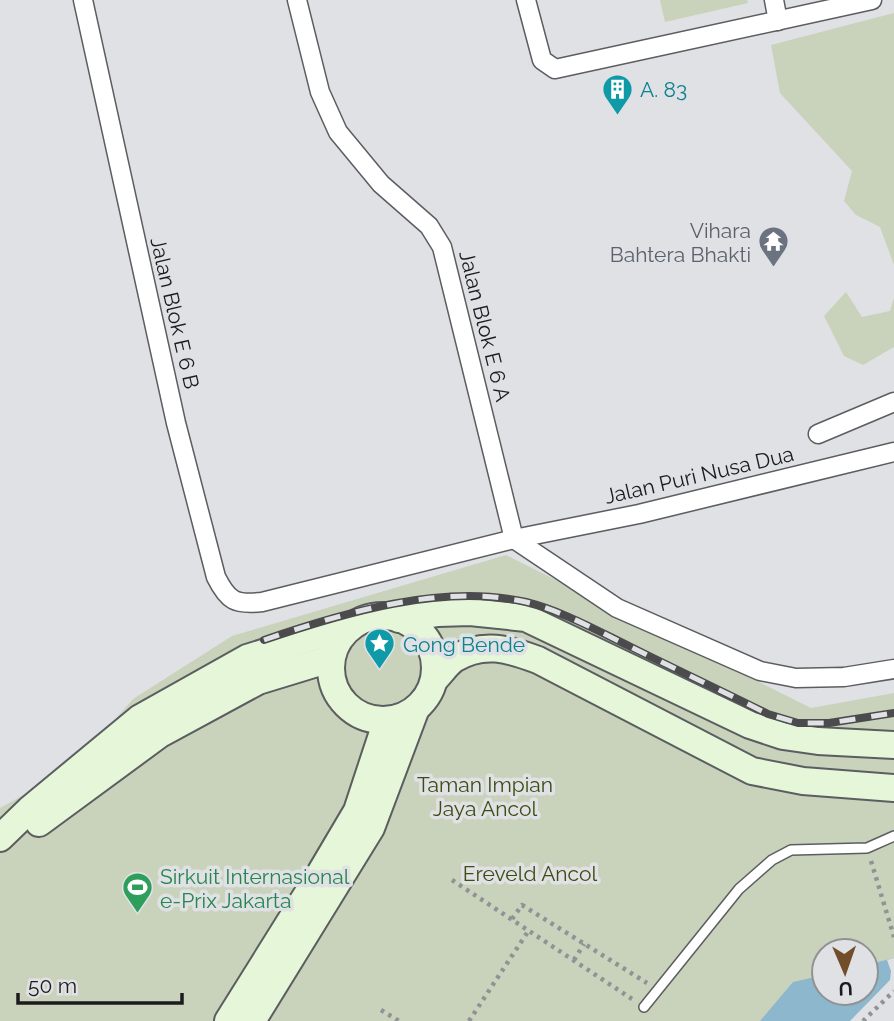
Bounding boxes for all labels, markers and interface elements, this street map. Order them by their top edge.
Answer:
building icon: A. 83 [600,72,634,116]
place label: A. 83 [640,77,687,102]
place label: Vihara Bahtera Bhakti [610,218,751,267]
temple icon: Vihara Bahtera Bhakti [757,225,791,269]
street label: Jalan Blok E 6 B [145,235,205,391]
street label: Jalan Blok E 6 A [454,248,516,404]
street label: Jalan Puri Nusa Dua [602,441,796,509]
place icon: Gong Bende [363,627,397,671]
place label: Gong Bende [403,632,525,657]
park label: Taman Impian Jaya Ancol [417,772,553,821]
park label: Ereveld Ancol [463,861,598,886]
place label: Sirkuit Internasional e-Prix Jakarta [160,864,350,913]
sports icon: Sirkuit Internasional e-Prix Jakarta [120,871,154,915]
north arrow [810,937,880,1007]
scale bar [18,962,182,1006]
text: 50 m [28,973,77,998]
text: U [838,978,853,1000]

